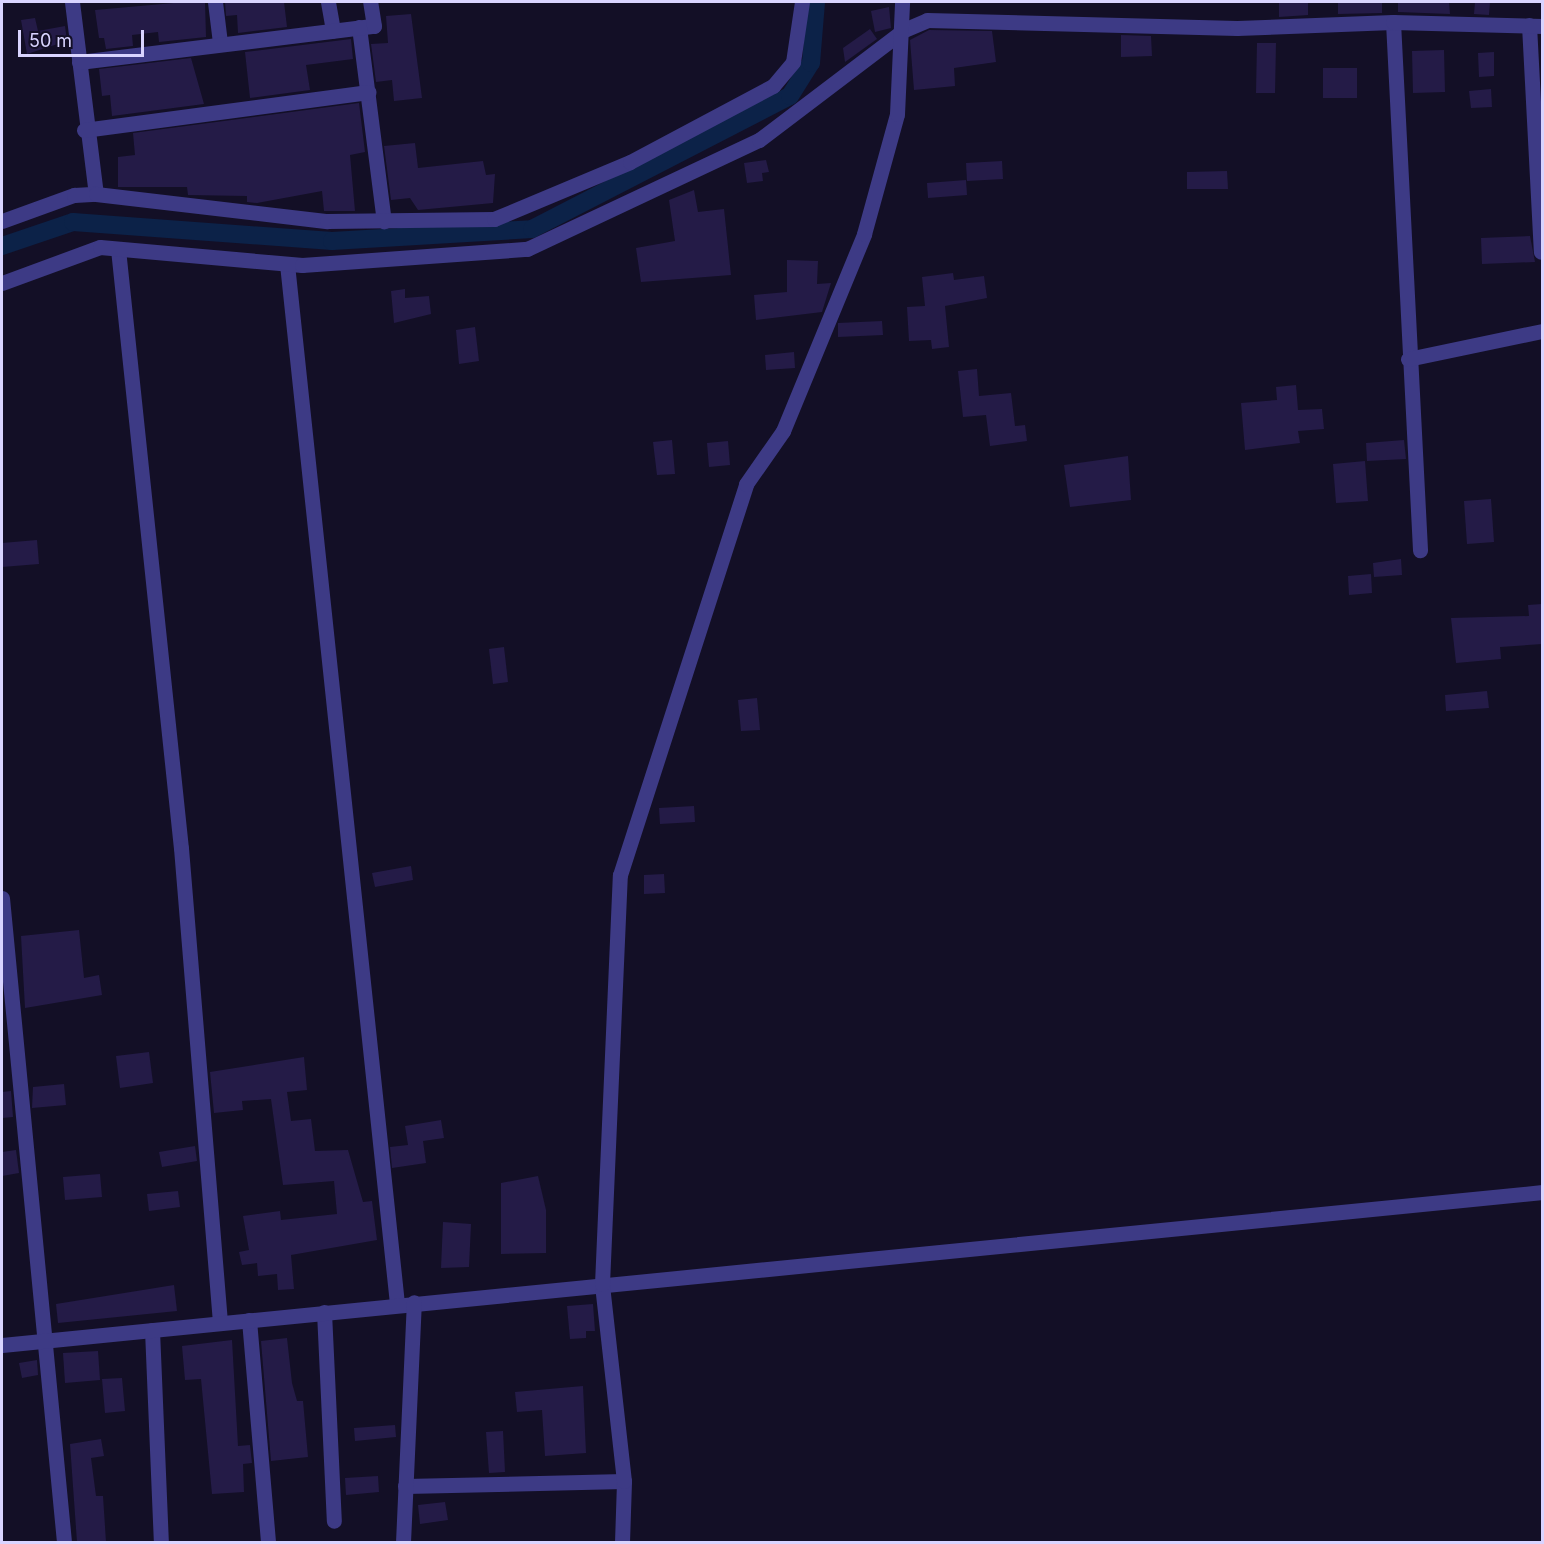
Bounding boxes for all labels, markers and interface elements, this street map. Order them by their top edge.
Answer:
scale bar [21,18,147,56]
text: 50 m [29,30,72,51]

